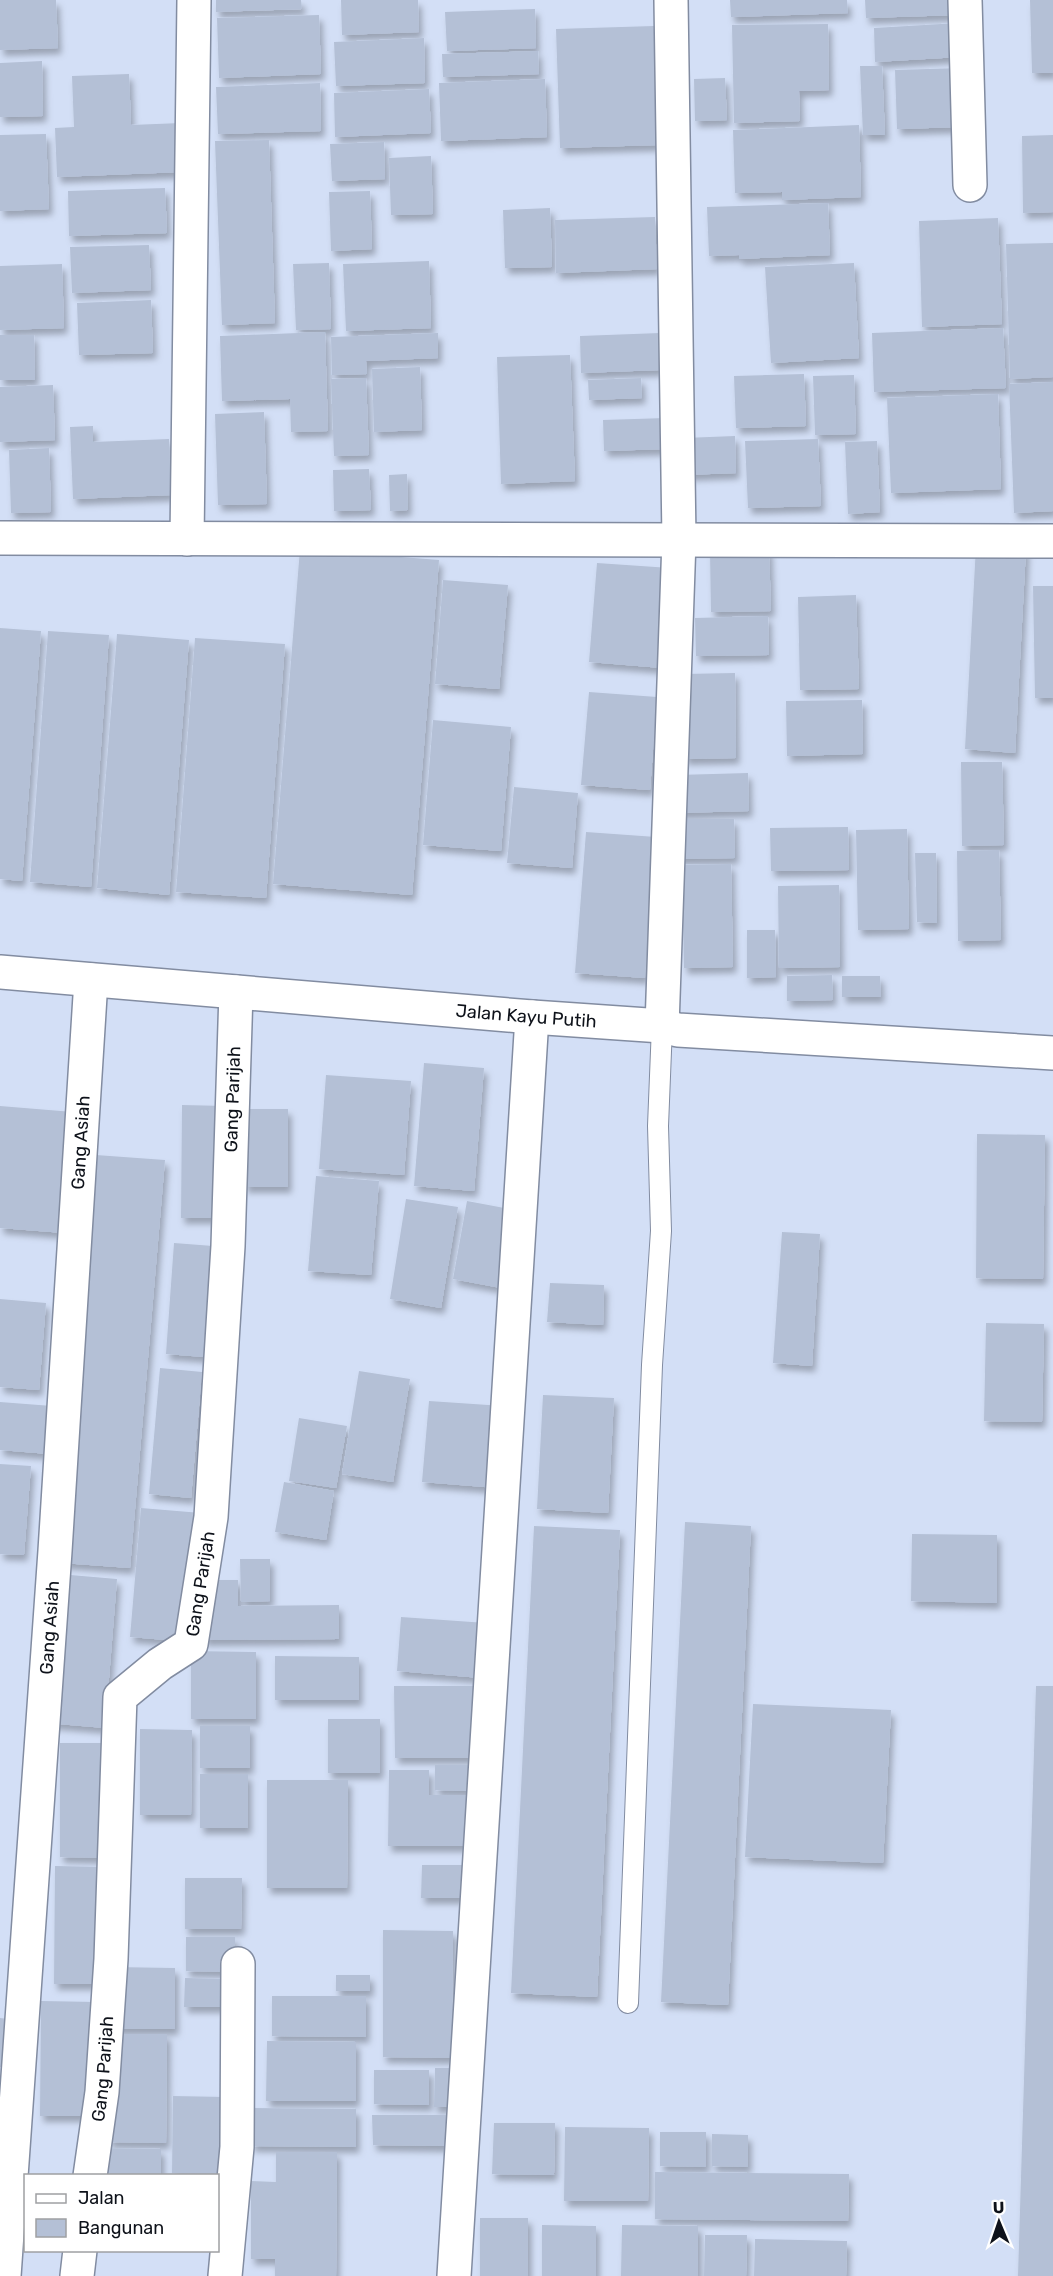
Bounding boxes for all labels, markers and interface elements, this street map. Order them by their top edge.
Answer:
street label: Jalan Kayu Putih [455,1000,597,1032]
street label: Gang Parijah [220,1046,245,1153]
street label: Gang Asiah [67,1095,95,1190]
street label: Gang Parijah [181,1530,220,1638]
street label: Gang Asiah [35,1580,64,1675]
street label: Gang Parijah [87,2015,118,2123]
legend [24,2174,219,2252]
text: Jalan [78,2187,125,2209]
north arrow [969,2192,1029,2252]
text: U [992,2198,1005,2217]
text: Bangunan [78,2217,164,2239]

